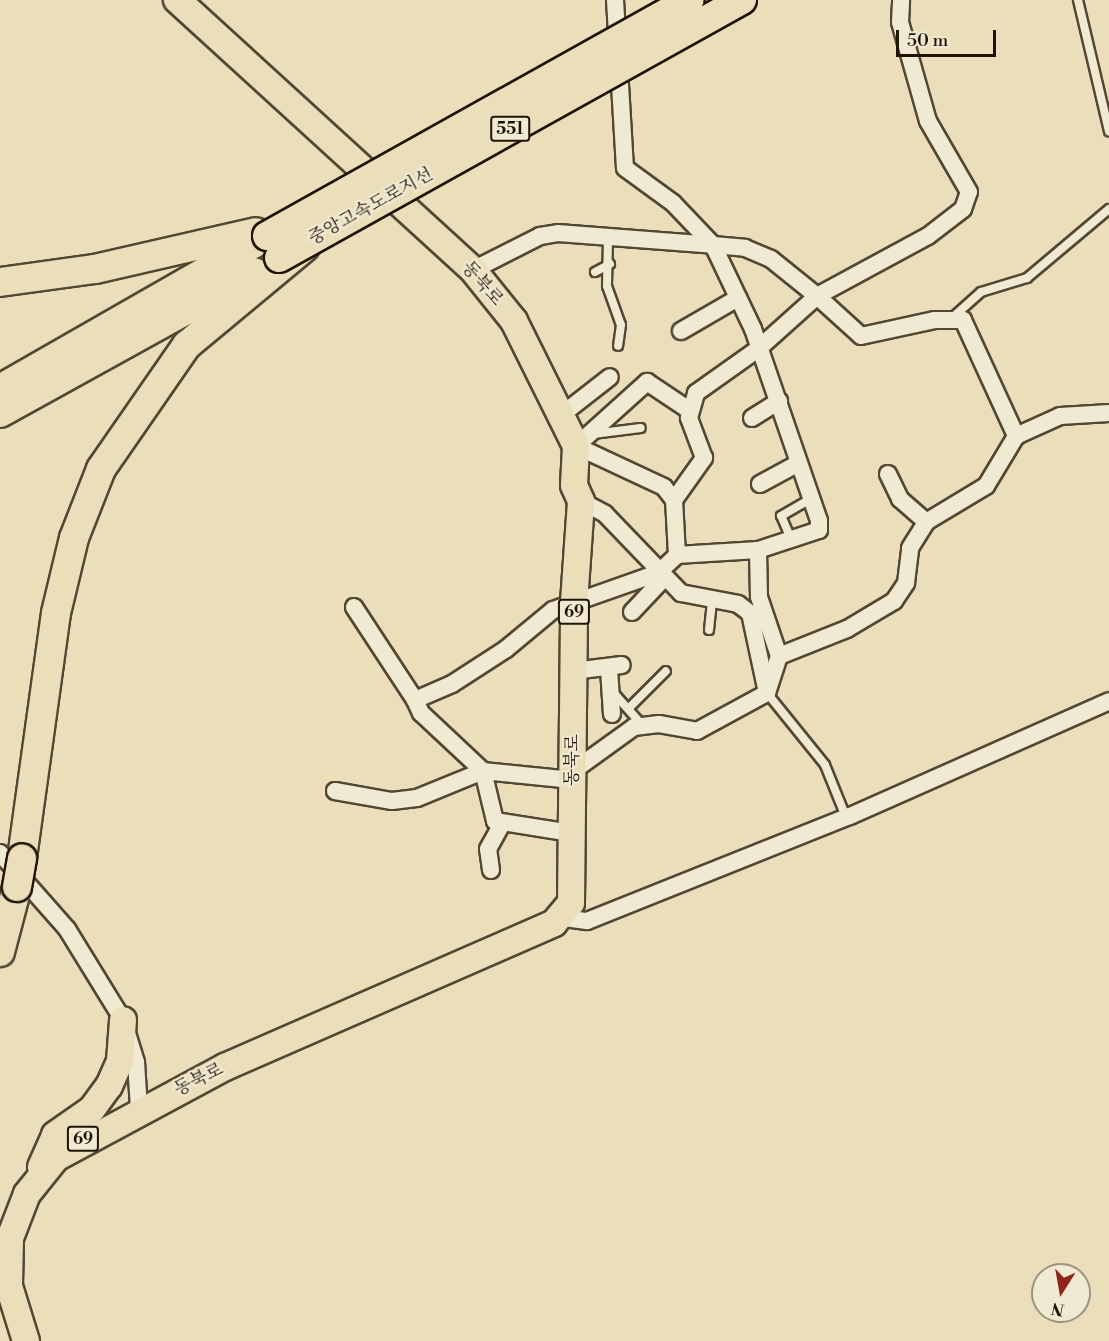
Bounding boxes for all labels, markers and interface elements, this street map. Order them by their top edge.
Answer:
scale bar [899,18,1000,56]
text: 50 m [907,29,948,52]
road number: 551 [489,116,531,142]
street label: 중앙고속도로지선 [305,164,437,250]
street label: 동북로 [457,257,507,311]
road number: 69 [558,599,590,625]
street label: 동북로 [562,734,584,786]
street label: 동북로 [171,1059,227,1101]
road number: 69 [66,1126,100,1152]
north arrow [1031,1263,1091,1323]
text: N [1050,1298,1066,1320]

